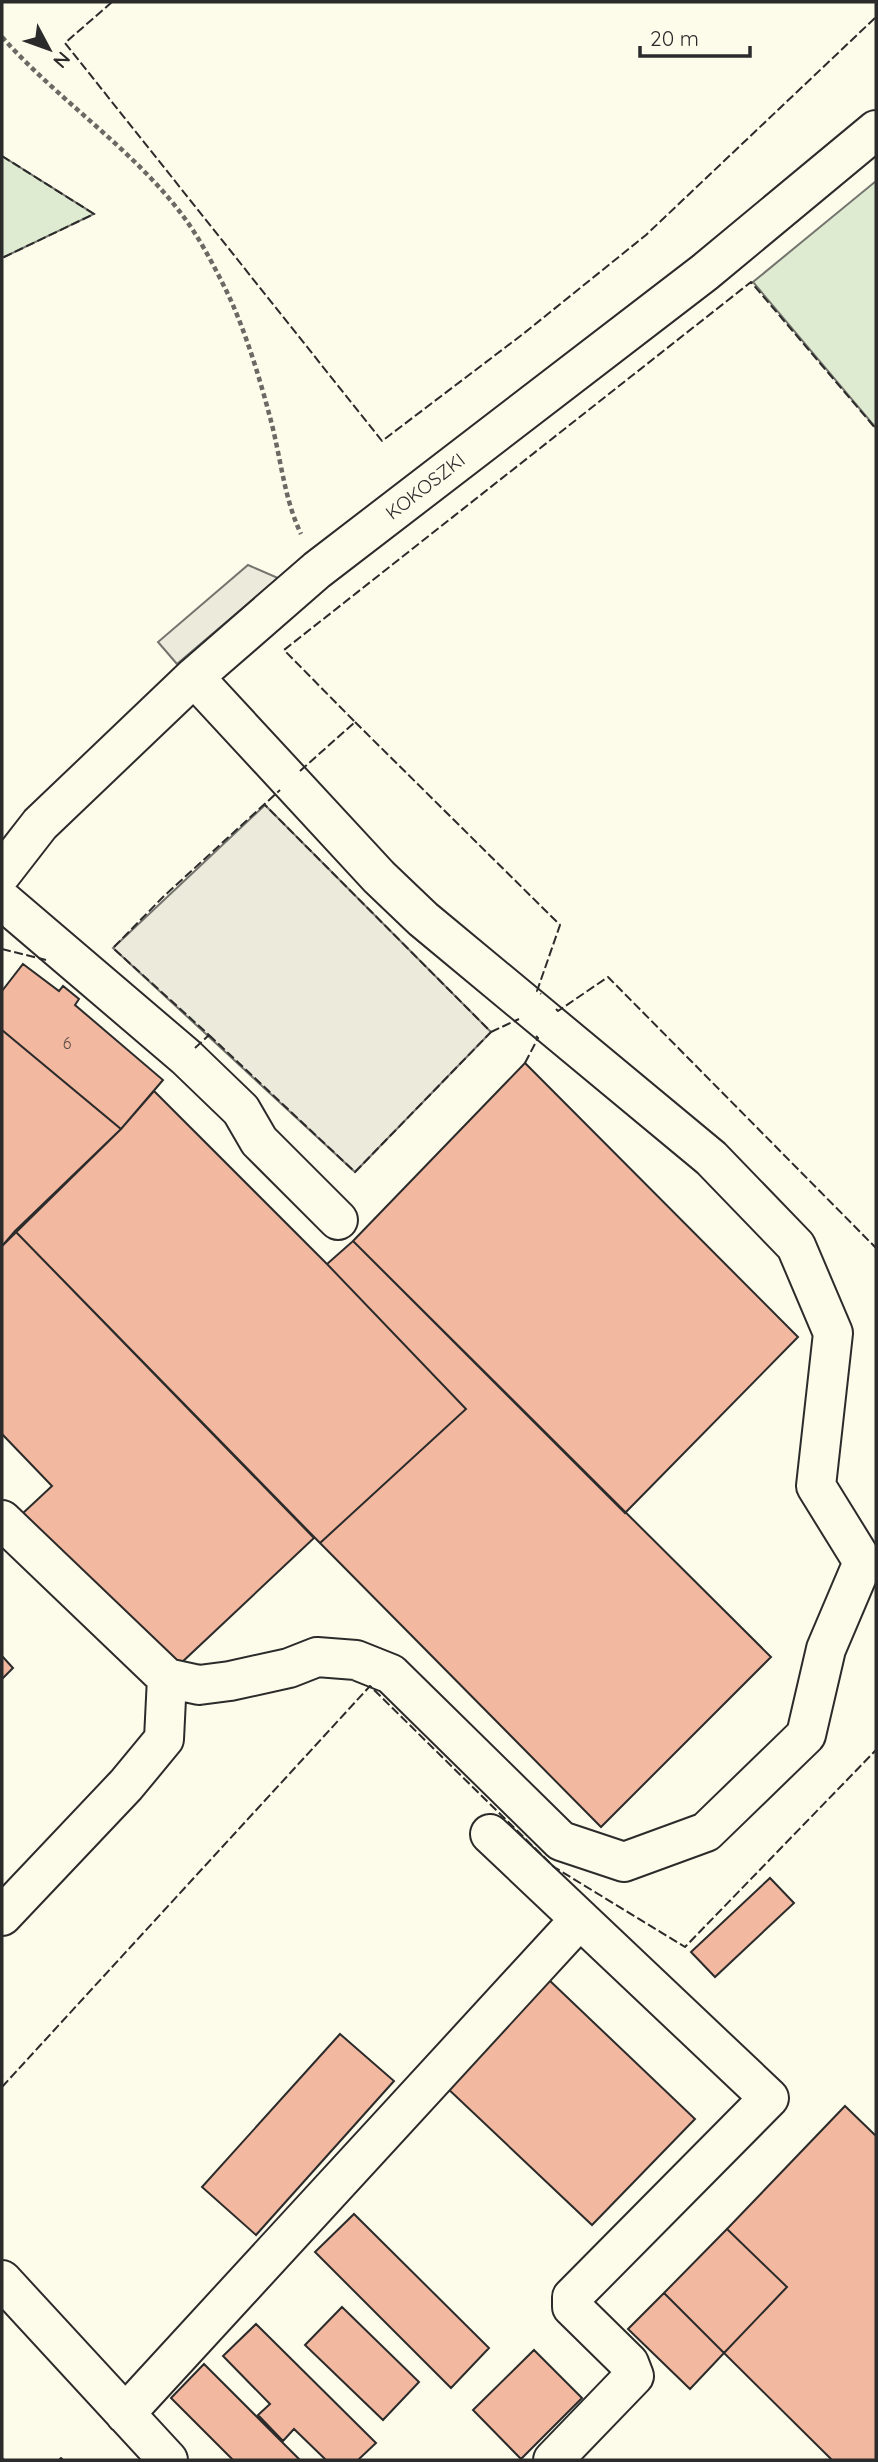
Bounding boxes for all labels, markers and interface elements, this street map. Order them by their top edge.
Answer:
north arrow [14,14,84,84]
scale bar [640,14,750,58]
text: 20 m [650,25,699,51]
text: N [48,47,75,73]
street label: KOKOSZKI [381,448,469,524]
house number: 6 [63,1033,72,1053]

